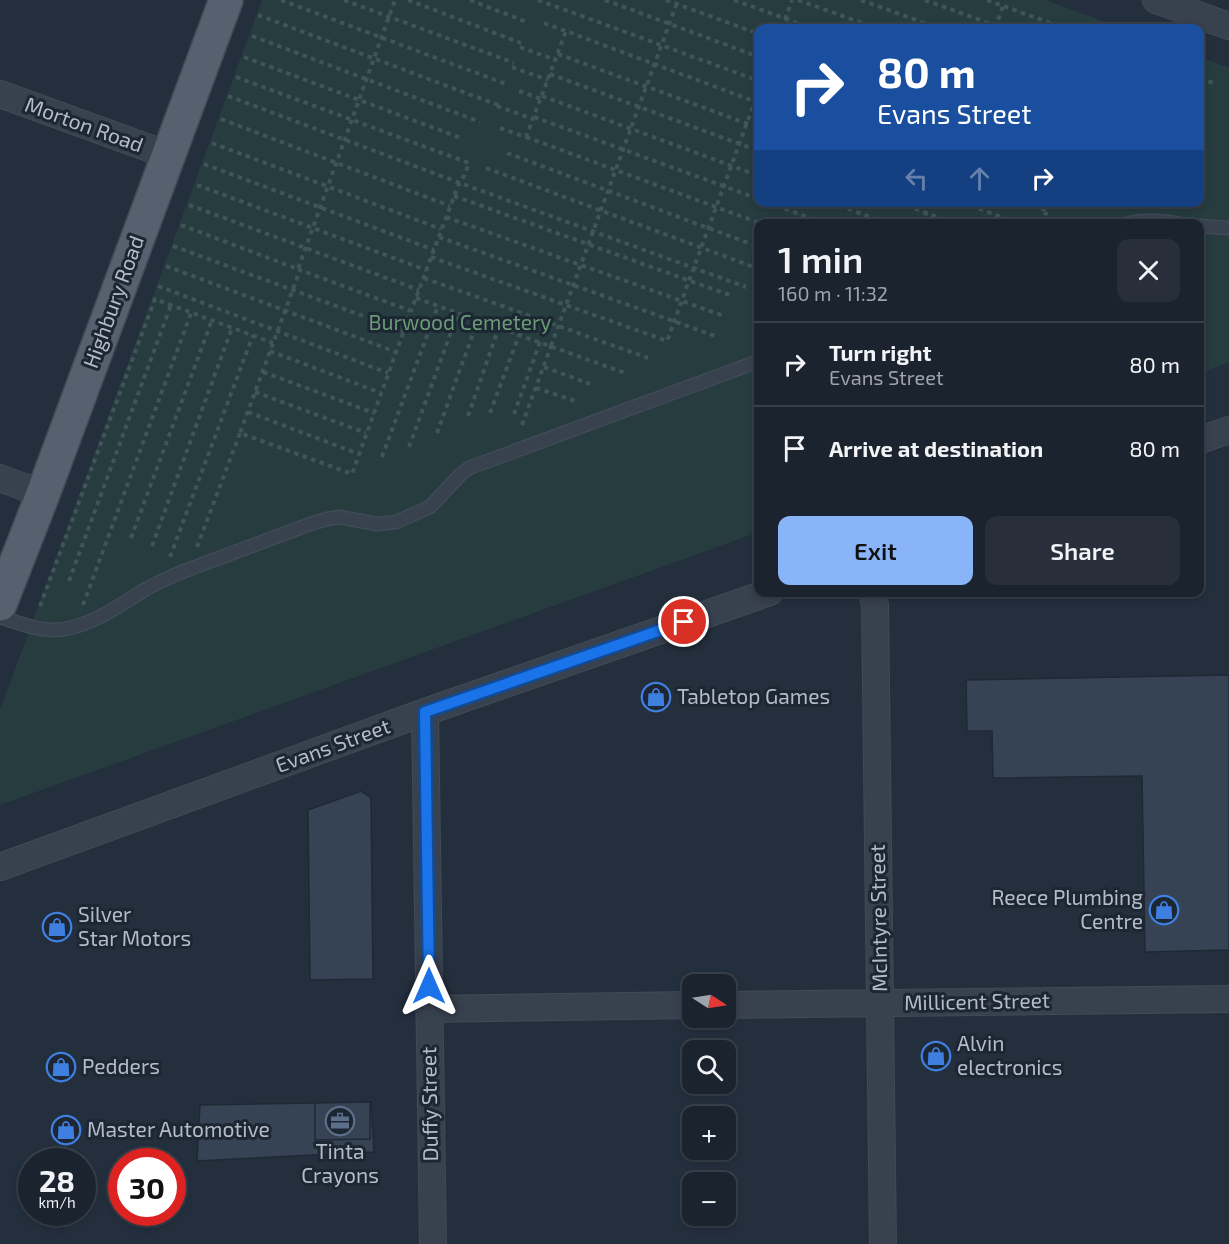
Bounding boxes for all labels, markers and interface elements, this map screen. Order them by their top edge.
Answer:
text: 80 m [877,46,976,96]
icon: right [778,48,856,126]
street label: Morton Road [22,91,147,157]
text: Evans Street [877,97,1032,129]
icon: left [900,162,933,195]
icon: ahead [963,162,996,195]
icon: right [1026,162,1059,195]
street label: Highbury Road [77,232,148,371]
text: 1 min [778,237,863,280]
button: close [1117,239,1180,302]
text: 160 m · 11:32 [778,281,888,305]
park label: Burwood Cemetery [369,309,551,334]
text: Turn right [829,339,931,365]
icon: right [778,348,811,381]
text: 80 m [1129,351,1180,377]
text: Evans Street [829,365,944,389]
icon: arrive [778,432,811,465]
text: Arrive at destination [829,435,1043,461]
text: 80 m [1129,435,1180,461]
button: Exit [778,516,973,585]
button: Share [985,516,1180,585]
pin [658,596,709,647]
icon: arrive [667,605,700,638]
shop icon: Tabletop Games [640,681,672,713]
place label: Tabletop Games [677,683,830,708]
street label: Evans Street [272,712,393,777]
street label: McIntyre Street [864,844,891,992]
place label: Reece Plumbing Centre [991,884,1143,933]
shop icon: Reece Plumbing Centre [1148,894,1180,926]
place label: Silver Star Motors [78,901,191,950]
shop icon: Silver Star Motors [41,911,73,943]
position arrow [397,954,461,1018]
north arrow [682,974,736,1028]
map controls [682,974,736,1226]
street label: Millicent Street [904,987,1050,1014]
place label: Alvin electronics [957,1030,1062,1079]
button: search [682,1040,736,1094]
shop icon: Alvin electronics [920,1040,952,1072]
street label: Duffy Street [415,1047,442,1162]
shop icon: Pedders [45,1051,77,1083]
place label: Pedders [82,1053,160,1078]
office icon: Tinta Crayons [324,1105,356,1137]
button: + [682,1106,736,1160]
shop icon: Master Automotive [50,1114,82,1146]
place label: Master Automotive [87,1116,270,1141]
place label: Tinta Crayons [301,1138,379,1187]
speed limit sign: 30 [108,1148,186,1226]
text: 28 [39,1162,75,1198]
button: − [682,1172,736,1226]
text: km/h [38,1193,76,1211]

